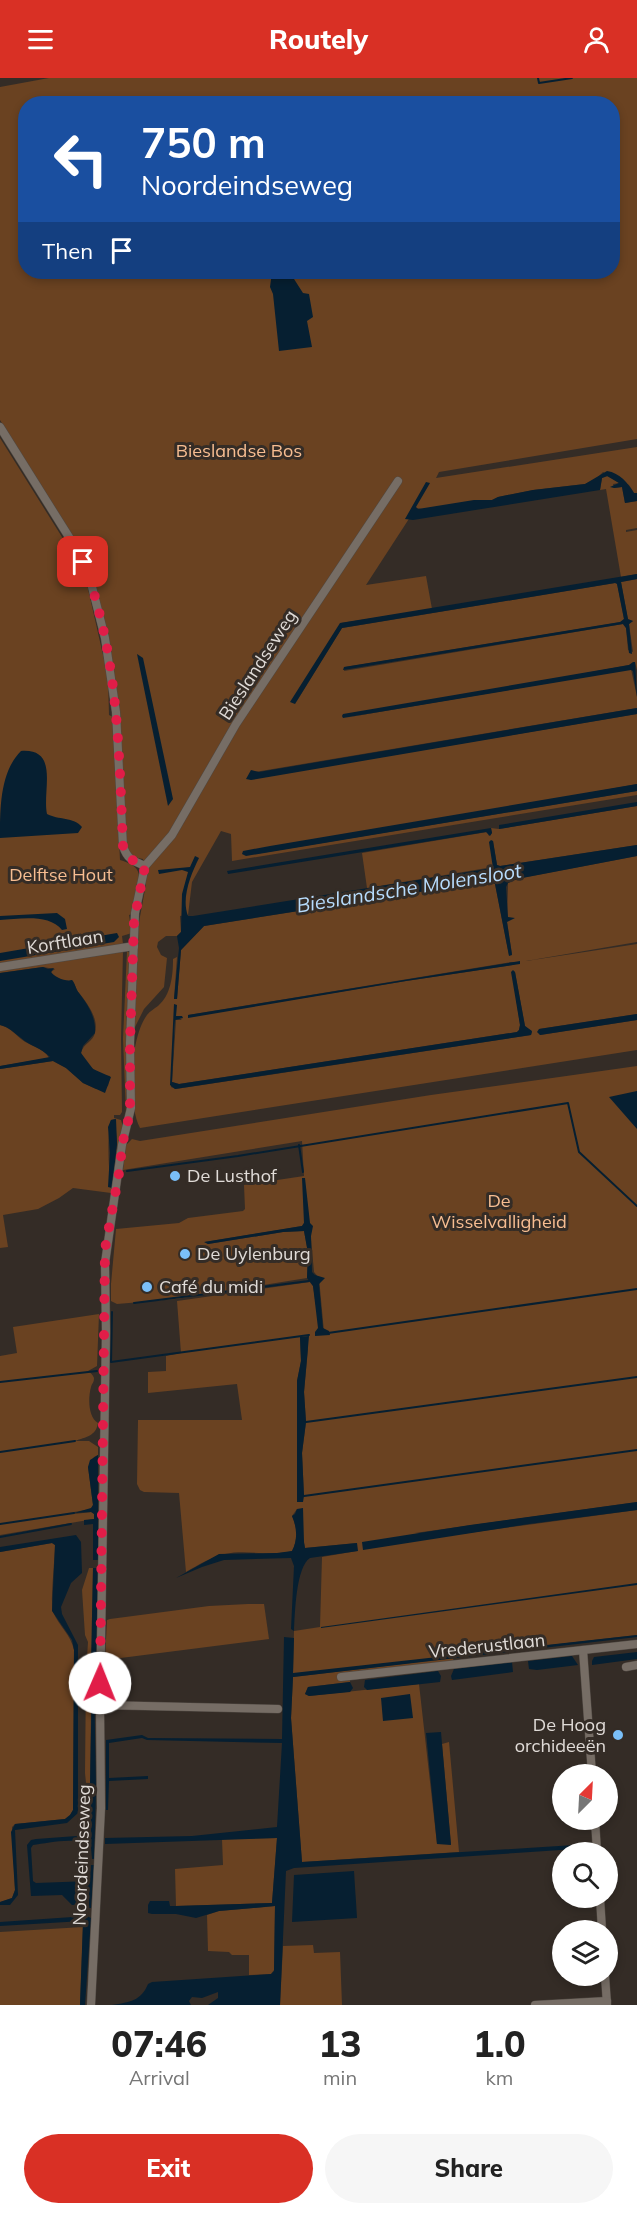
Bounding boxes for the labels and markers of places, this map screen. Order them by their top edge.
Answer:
pin [57,536,108,587]
place label: De Lusthof [187,1164,278,1187]
marker: De Lusthof [168,1169,182,1183]
place label: De Uylenburg [197,1242,311,1265]
marker: De Uylenburg [178,1247,192,1261]
place label: Café du midi [159,1275,263,1298]
marker: Café du midi [140,1280,154,1294]
place label: De Hoog orchideeën [515,1713,606,1757]
marker: De Hoog orchideeën [611,1728,625,1742]

